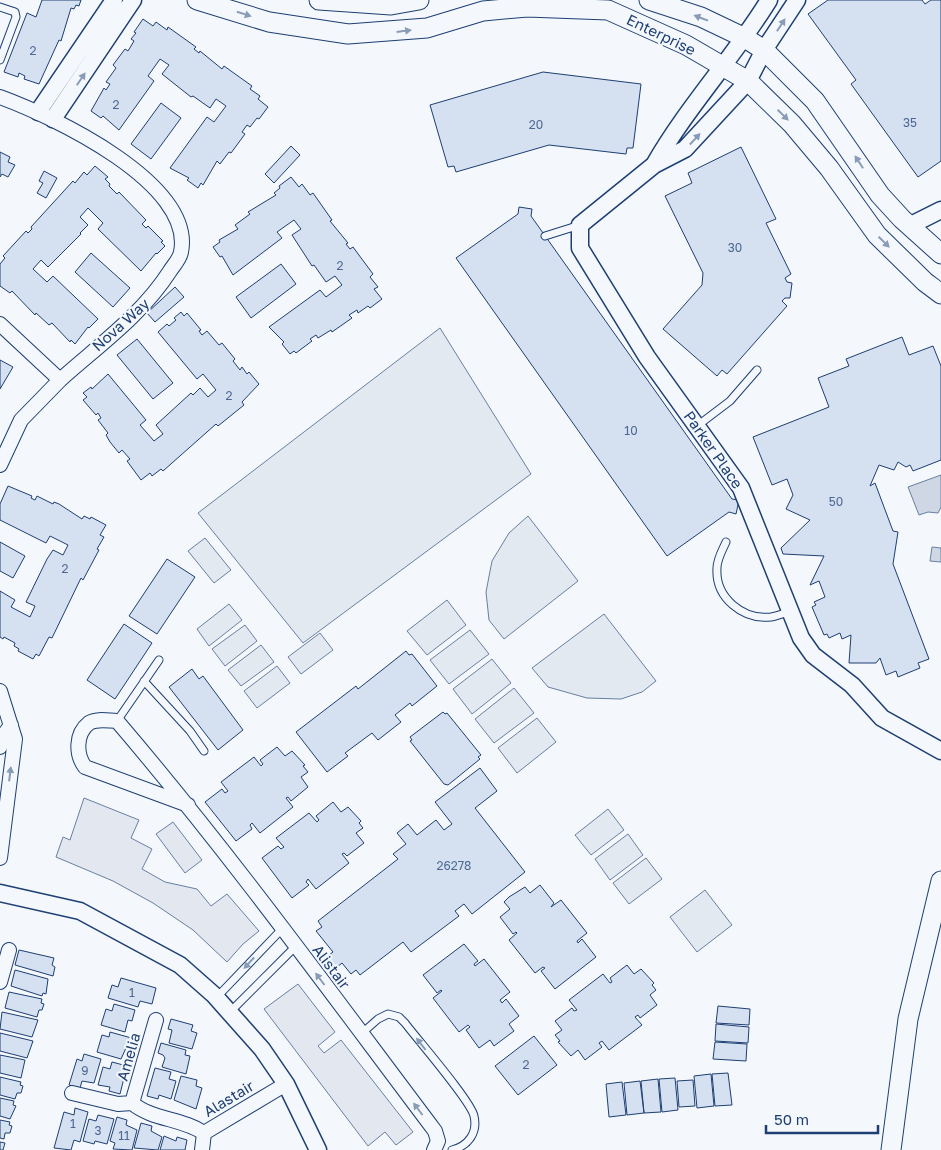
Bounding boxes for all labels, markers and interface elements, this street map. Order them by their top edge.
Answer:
one-way arrow [236,10,251,18]
street label: Enterprise [624,10,699,59]
one-way arrow [693,14,708,22]
one-way arrow [776,18,785,32]
one-way arrow [396,27,412,35]
house number: 2 [30,43,37,58]
one-way arrow [76,72,86,85]
house number: 2 [113,97,120,112]
one-way arrow [777,109,789,121]
house number: 35 [903,115,917,130]
house number: 20 [529,117,543,132]
one-way arrow [689,133,701,145]
one-way arrow [854,156,863,169]
one-way arrow [878,236,890,248]
house number: 30 [728,240,742,255]
house number: 2 [337,258,344,273]
street label: Nova Way [88,294,153,355]
house number: 2 [226,388,233,403]
street label: Parker Place [681,407,747,492]
house number: 10 [624,423,638,438]
house number: 50 [829,494,843,509]
house number: 2 [62,561,69,576]
one-way arrow [6,766,14,782]
house number: 26278 [437,858,471,873]
street label: Alistair [309,941,354,992]
one-way arrow [243,957,255,969]
one-way arrow [315,972,325,986]
house number: 1 [129,985,135,1000]
street label: Amelia [113,1031,143,1083]
one-way arrow [416,1037,426,1051]
house number: 2 [523,1057,530,1072]
house number: 9 [81,1063,89,1078]
street label: Alastair [200,1076,257,1120]
one-way arrow [413,1102,423,1116]
scale bar [766,1102,878,1134]
text: 50 m [774,1110,809,1128]
house number: 1 [70,1116,76,1131]
house number: 3 [94,1123,102,1138]
house number: 11 [118,1128,130,1143]

